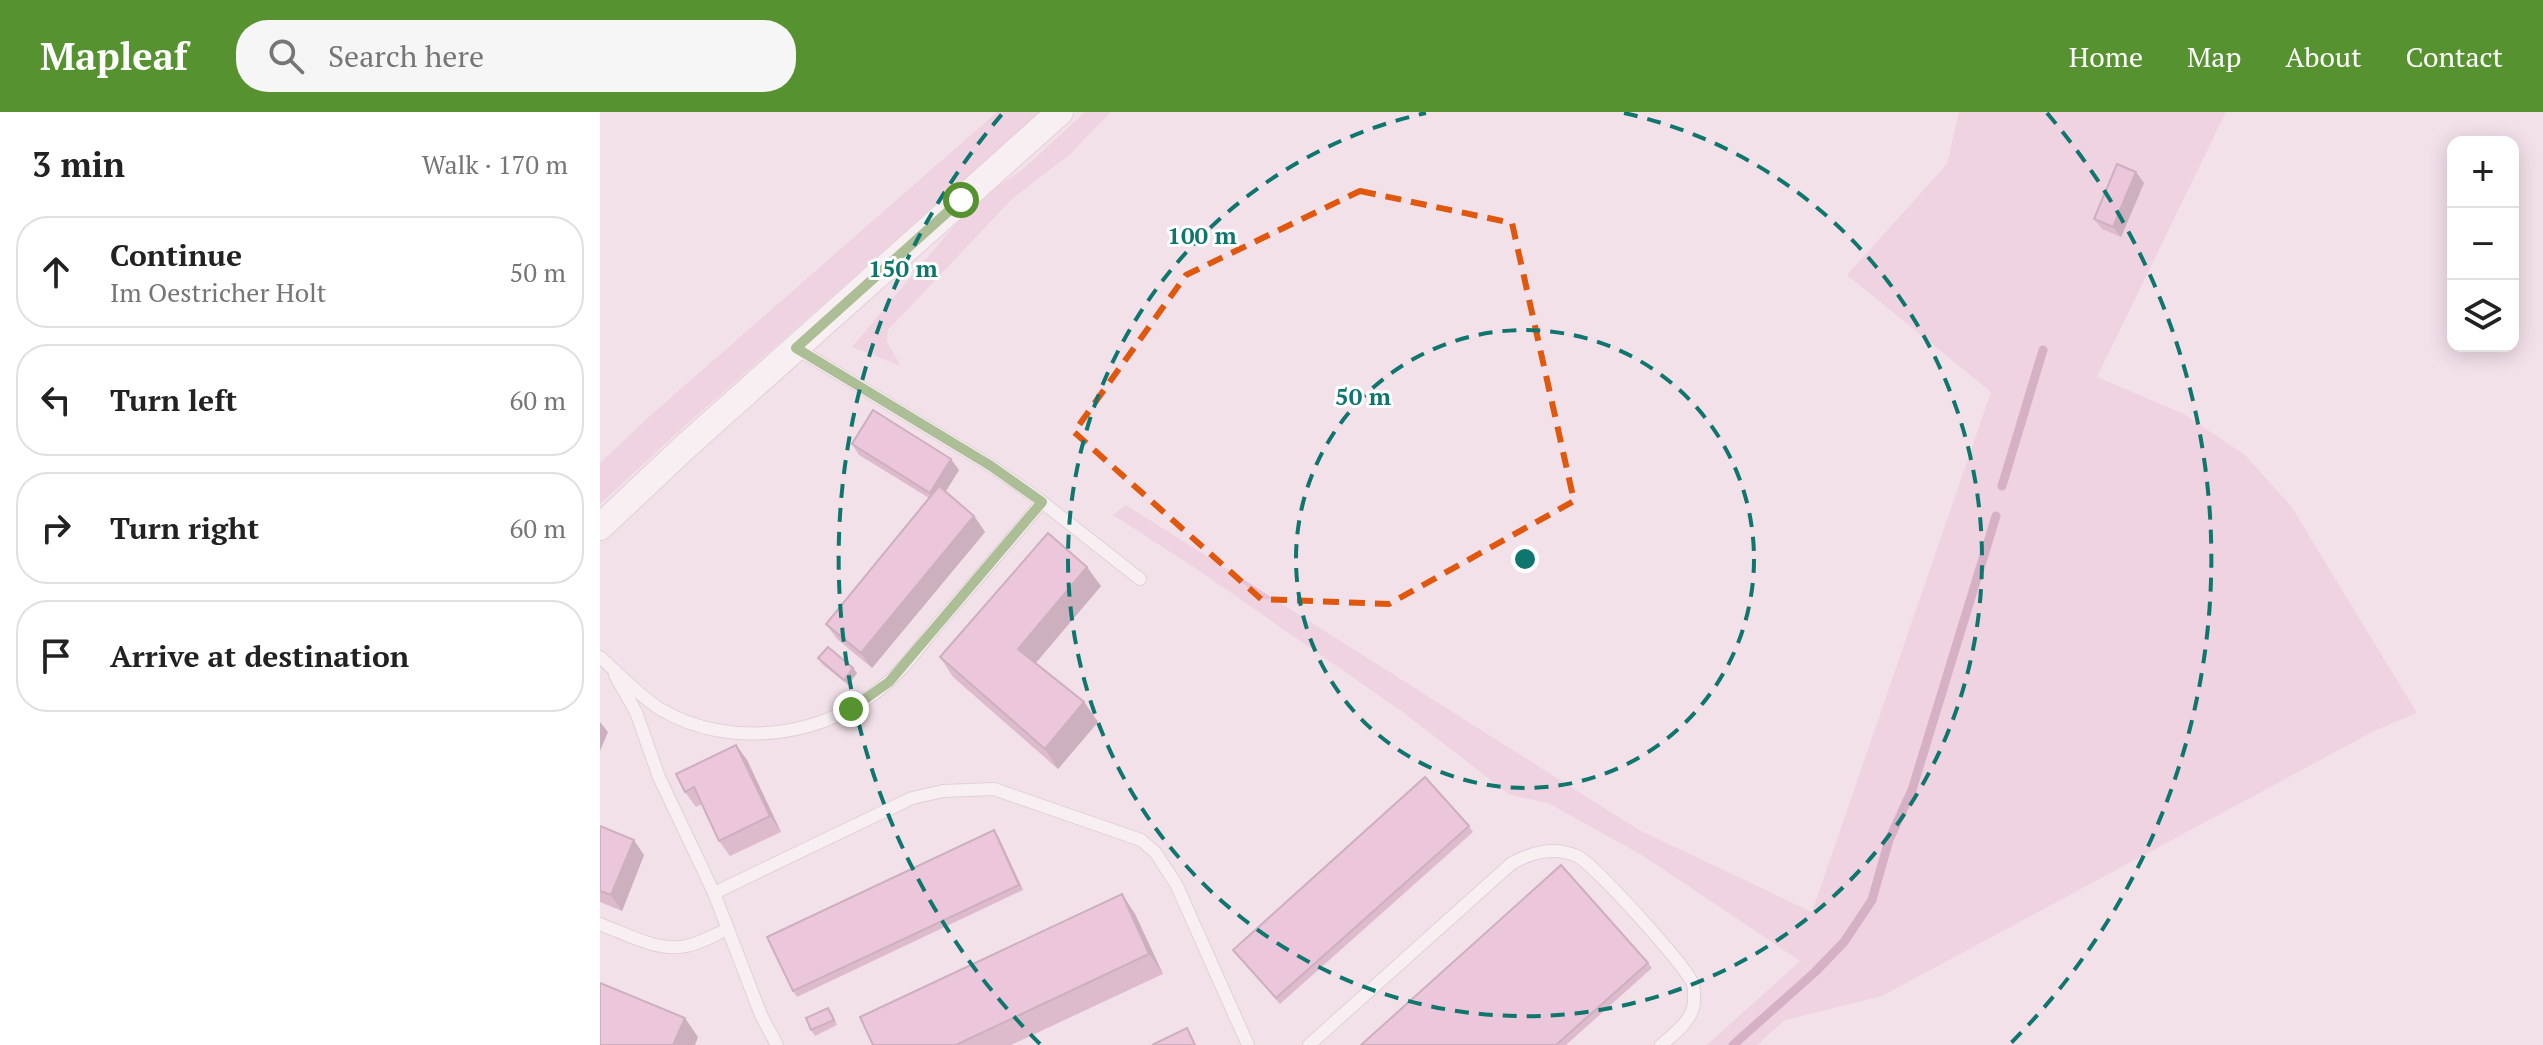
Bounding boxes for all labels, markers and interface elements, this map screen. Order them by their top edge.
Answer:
search box [236,20,796,92]
text: Mapleaf [40,31,188,81]
icon: search [264,34,308,78]
text: Search here [328,36,484,76]
text: Home [2069,38,2143,75]
text: Map [2187,38,2241,75]
text: About [2285,38,2362,75]
text: Contact [2406,38,2503,75]
map controls [2447,136,2519,352]
button: + [2447,136,2519,208]
text: 3 min [32,142,125,187]
text: Walk · 170 m [422,147,568,181]
route start [943,182,979,218]
button: − [2447,208,2519,280]
text: 100 m [1167,219,1237,251]
text: Continue [110,235,242,275]
icon: ahead [34,250,78,294]
text: 150 m [868,252,938,284]
text: 50 m [510,255,566,289]
text: Im Oestricher Holt [110,275,326,309]
button: layers [2447,280,2519,352]
icon: left [34,378,78,422]
text: Turn left [110,380,237,420]
text: 50 m [1335,380,1391,412]
text: 60 m [510,383,566,417]
icon: right [34,506,78,550]
text: Turn right [110,508,259,548]
text: 60 m [510,511,566,545]
centre of rings [1511,545,1539,573]
icon: arrive [34,634,78,678]
text: Arrive at destination [110,636,409,676]
route end [833,691,869,727]

